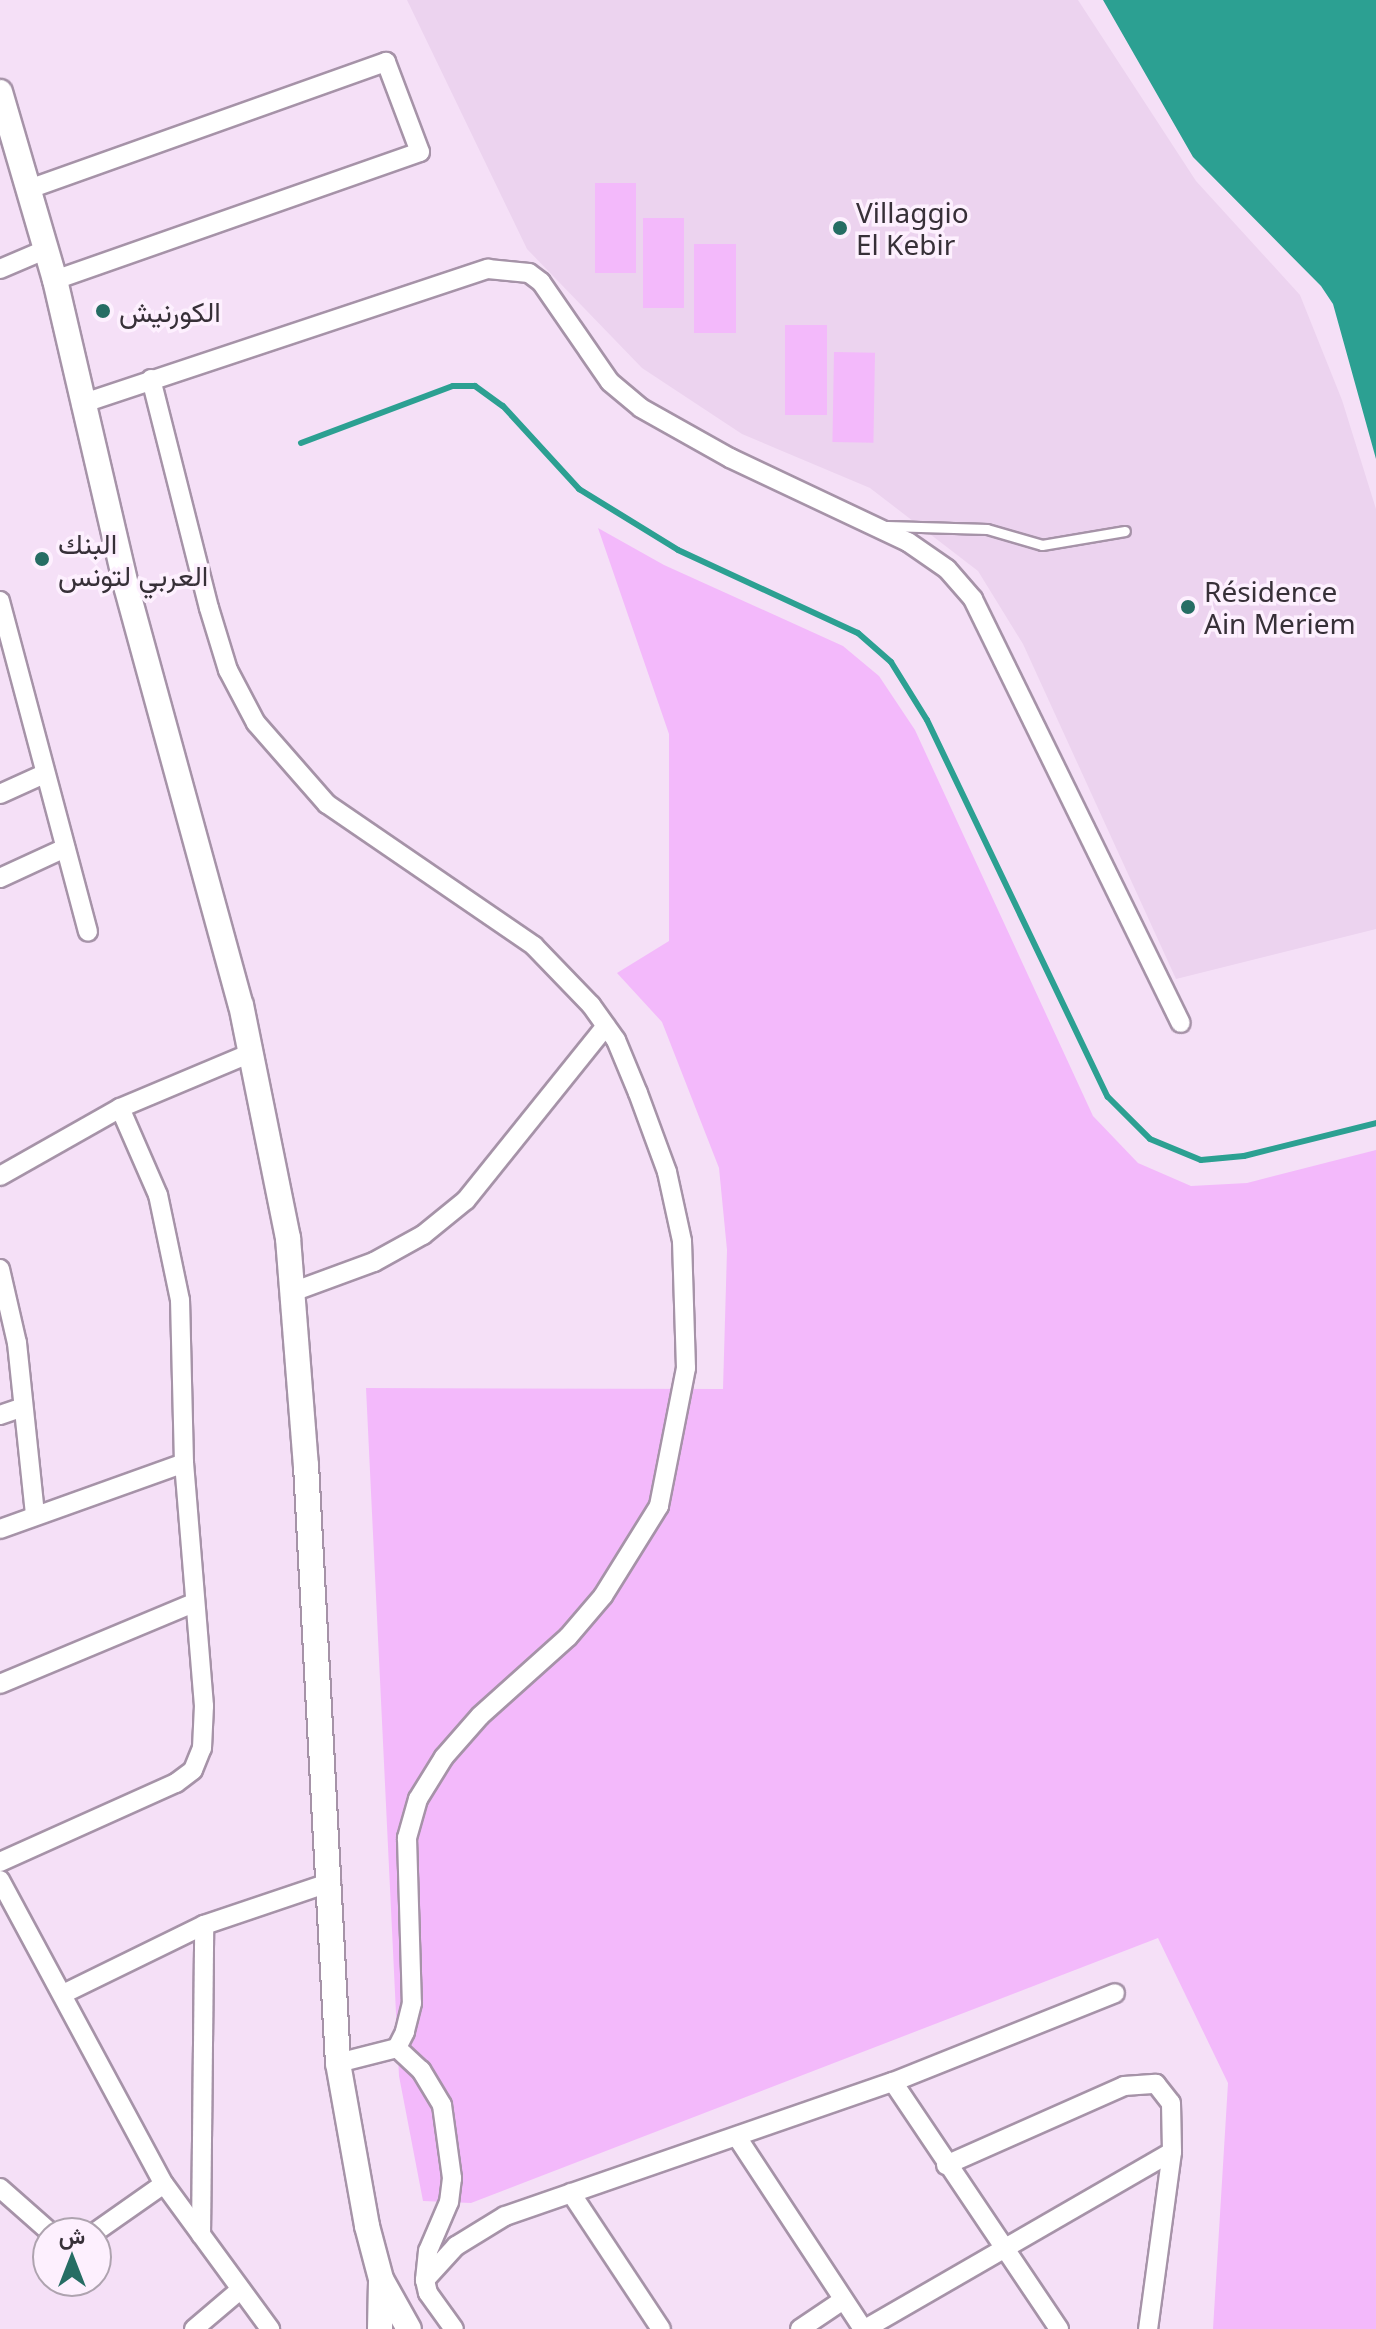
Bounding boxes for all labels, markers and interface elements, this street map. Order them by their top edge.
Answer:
place label: Villaggio El Kebir [856,195,969,261]
marker: Villaggio El Kebir [831,219,849,237]
place label: الكورنيش [119,294,221,328]
marker: الكورنيش [94,302,112,320]
place label: البنك العربي لتونس [58,526,208,592]
marker: البنك العربي لتونس [33,550,51,568]
place label: Résidence Ain Meriem [1204,574,1356,640]
marker: Résidence Ain Meriem [1179,598,1197,616]
north arrow [32,2217,112,2297]
text: ش [59,2220,85,2250]

